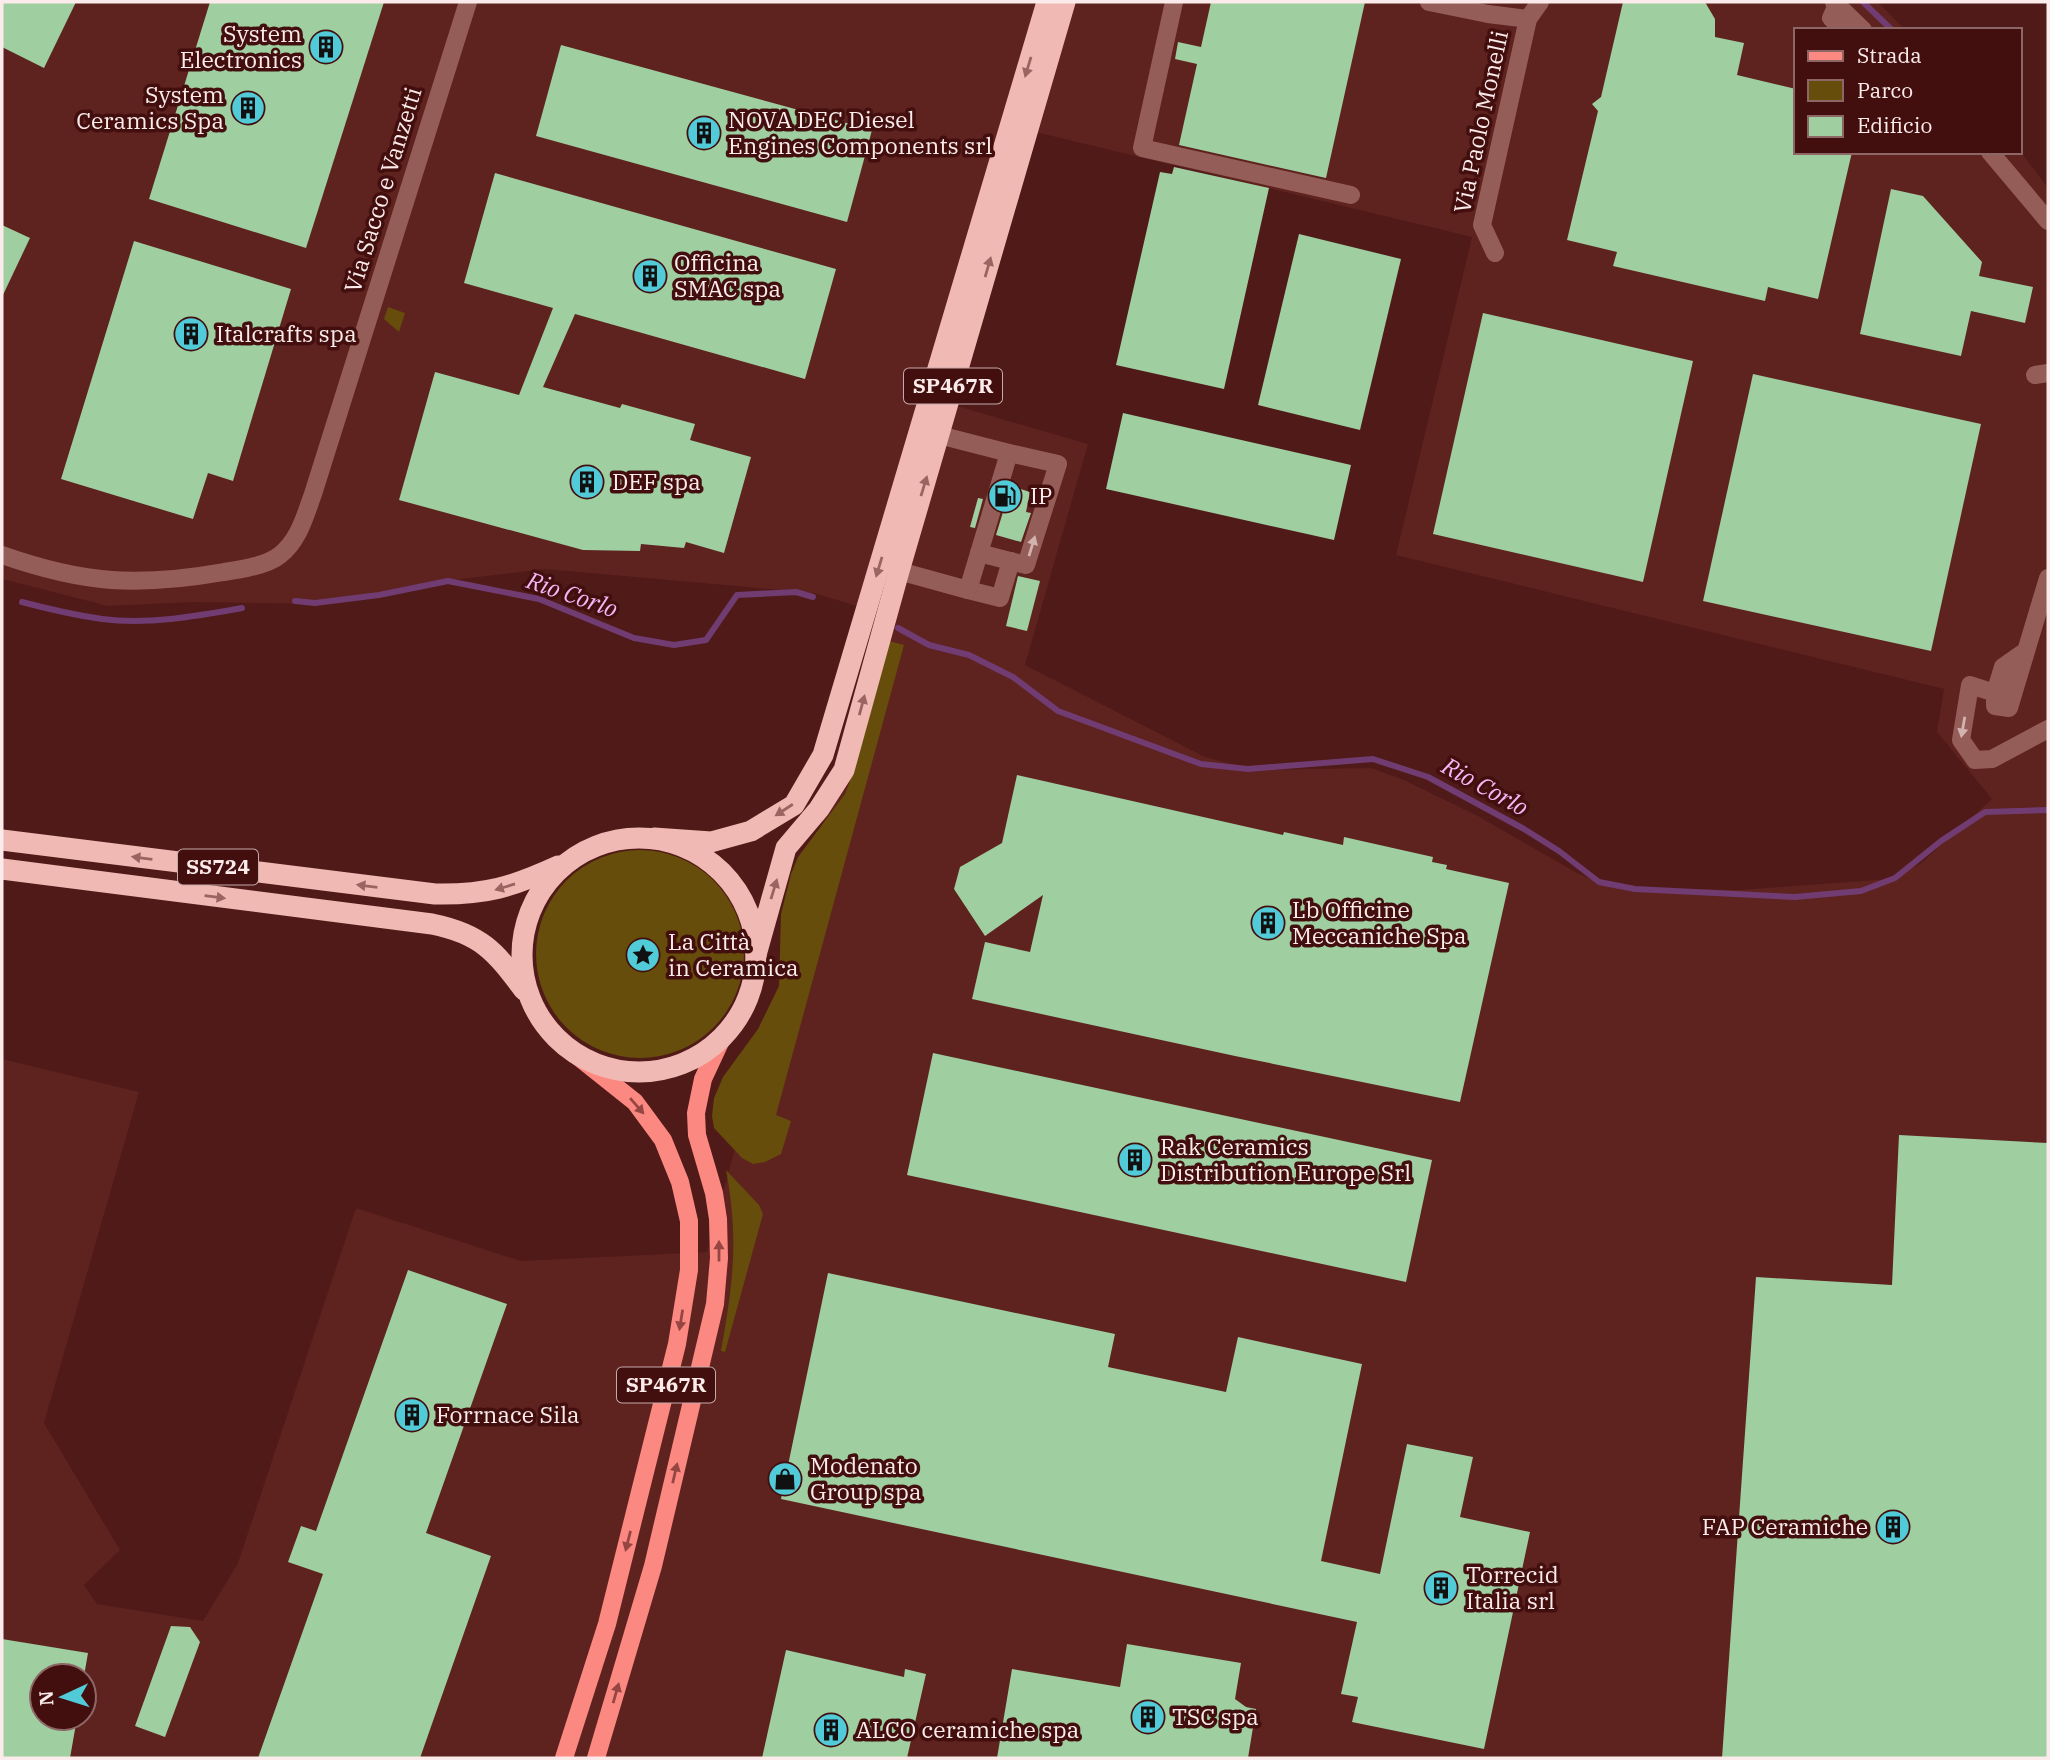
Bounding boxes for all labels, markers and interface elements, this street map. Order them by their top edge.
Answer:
place label: System Electronics [180,18,302,74]
building icon: System Electronics [307,28,345,66]
street label: Via Paolo Monelli [1446,28,1514,216]
legend [1794,28,2022,154]
text: Strada [1857,41,1922,69]
one-way arrow [1023,57,1033,78]
text: Parco [1857,76,1913,104]
place label: System Ceramics Spa [76,79,224,135]
street label: Via Sacco e Vanzetti [337,83,428,296]
building icon: System Ceramics Spa [229,89,267,127]
place label: NOVA DEC Diesel Engines Components srl [728,104,992,160]
text: Edificio [1857,111,1932,139]
building icon: NOVA DEC Diesel Engines Components srl [685,114,723,152]
place label: Officina SMAC spa [674,247,781,303]
building icon: Officina SMAC spa [631,257,669,295]
one-way arrow [983,257,993,278]
building icon: Italcrafts spa [172,315,210,353]
place label: Italcrafts spa [216,318,357,348]
road number: SP467R [904,368,1002,404]
building icon: DEF spa [568,463,606,501]
place label: DEF spa [612,466,701,496]
one-way arrow [919,475,929,496]
fuel station icon: IP [986,477,1024,515]
place label: IP [1030,480,1052,510]
one-way arrow [1027,535,1038,556]
one-way arrow [874,557,884,578]
water label: Rio Corlo [522,563,622,625]
one-way arrow [857,693,868,715]
one-way arrow [1957,716,1968,738]
water label: Rio Corlo [1436,749,1534,823]
one-way arrow [775,803,794,816]
road number: SS724 [178,850,258,884]
one-way arrow [131,852,153,863]
one-way arrow [769,879,779,900]
one-way arrow [356,880,378,891]
one-way arrow [495,882,516,892]
one-way arrow [204,891,226,902]
place label: Lb Officine Meccaniche Spa [1292,894,1467,950]
building icon: Lb Officine Meccaniche Spa [1249,904,1287,942]
place label: La Città in Ceramica [668,926,799,982]
place icon: La Città in Ceramica [624,936,662,974]
one-way arrow [629,1097,645,1115]
place label: Rak Ceramics Distribution Europe Srl [1160,1131,1411,1187]
building icon: Rak Ceramics Distribution Europe Srl [1116,1141,1154,1179]
one-way arrow [713,1240,725,1262]
one-way arrow [675,1309,686,1331]
road number: SP467R [617,1368,715,1402]
building icon: Forrnace Sila [393,1396,431,1434]
place label: Forrnace Sila [436,1399,580,1429]
place label: Modenato Group spa [810,1450,922,1506]
shop icon: Modenato Group spa [766,1460,804,1498]
one-way arrow [670,1462,681,1484]
building icon: FAP Ceramiche [1874,1508,1912,1546]
place label: FAP Ceramiche [1702,1511,1868,1541]
one-way arrow [622,1530,633,1552]
place label: Torrecid Italia srl [1466,1559,1559,1615]
building icon: Torrecid Italia srl [1422,1569,1460,1607]
north arrow [28,1662,98,1732]
one-way arrow [612,1682,622,1703]
text: N [34,1690,59,1707]
building icon: TSC spa [1129,1698,1167,1736]
place label: TSC spa [1172,1701,1259,1731]
building icon: ALCO ceramiche spa [812,1711,850,1749]
place label: ALCO ceramiche spa [856,1714,1079,1744]

